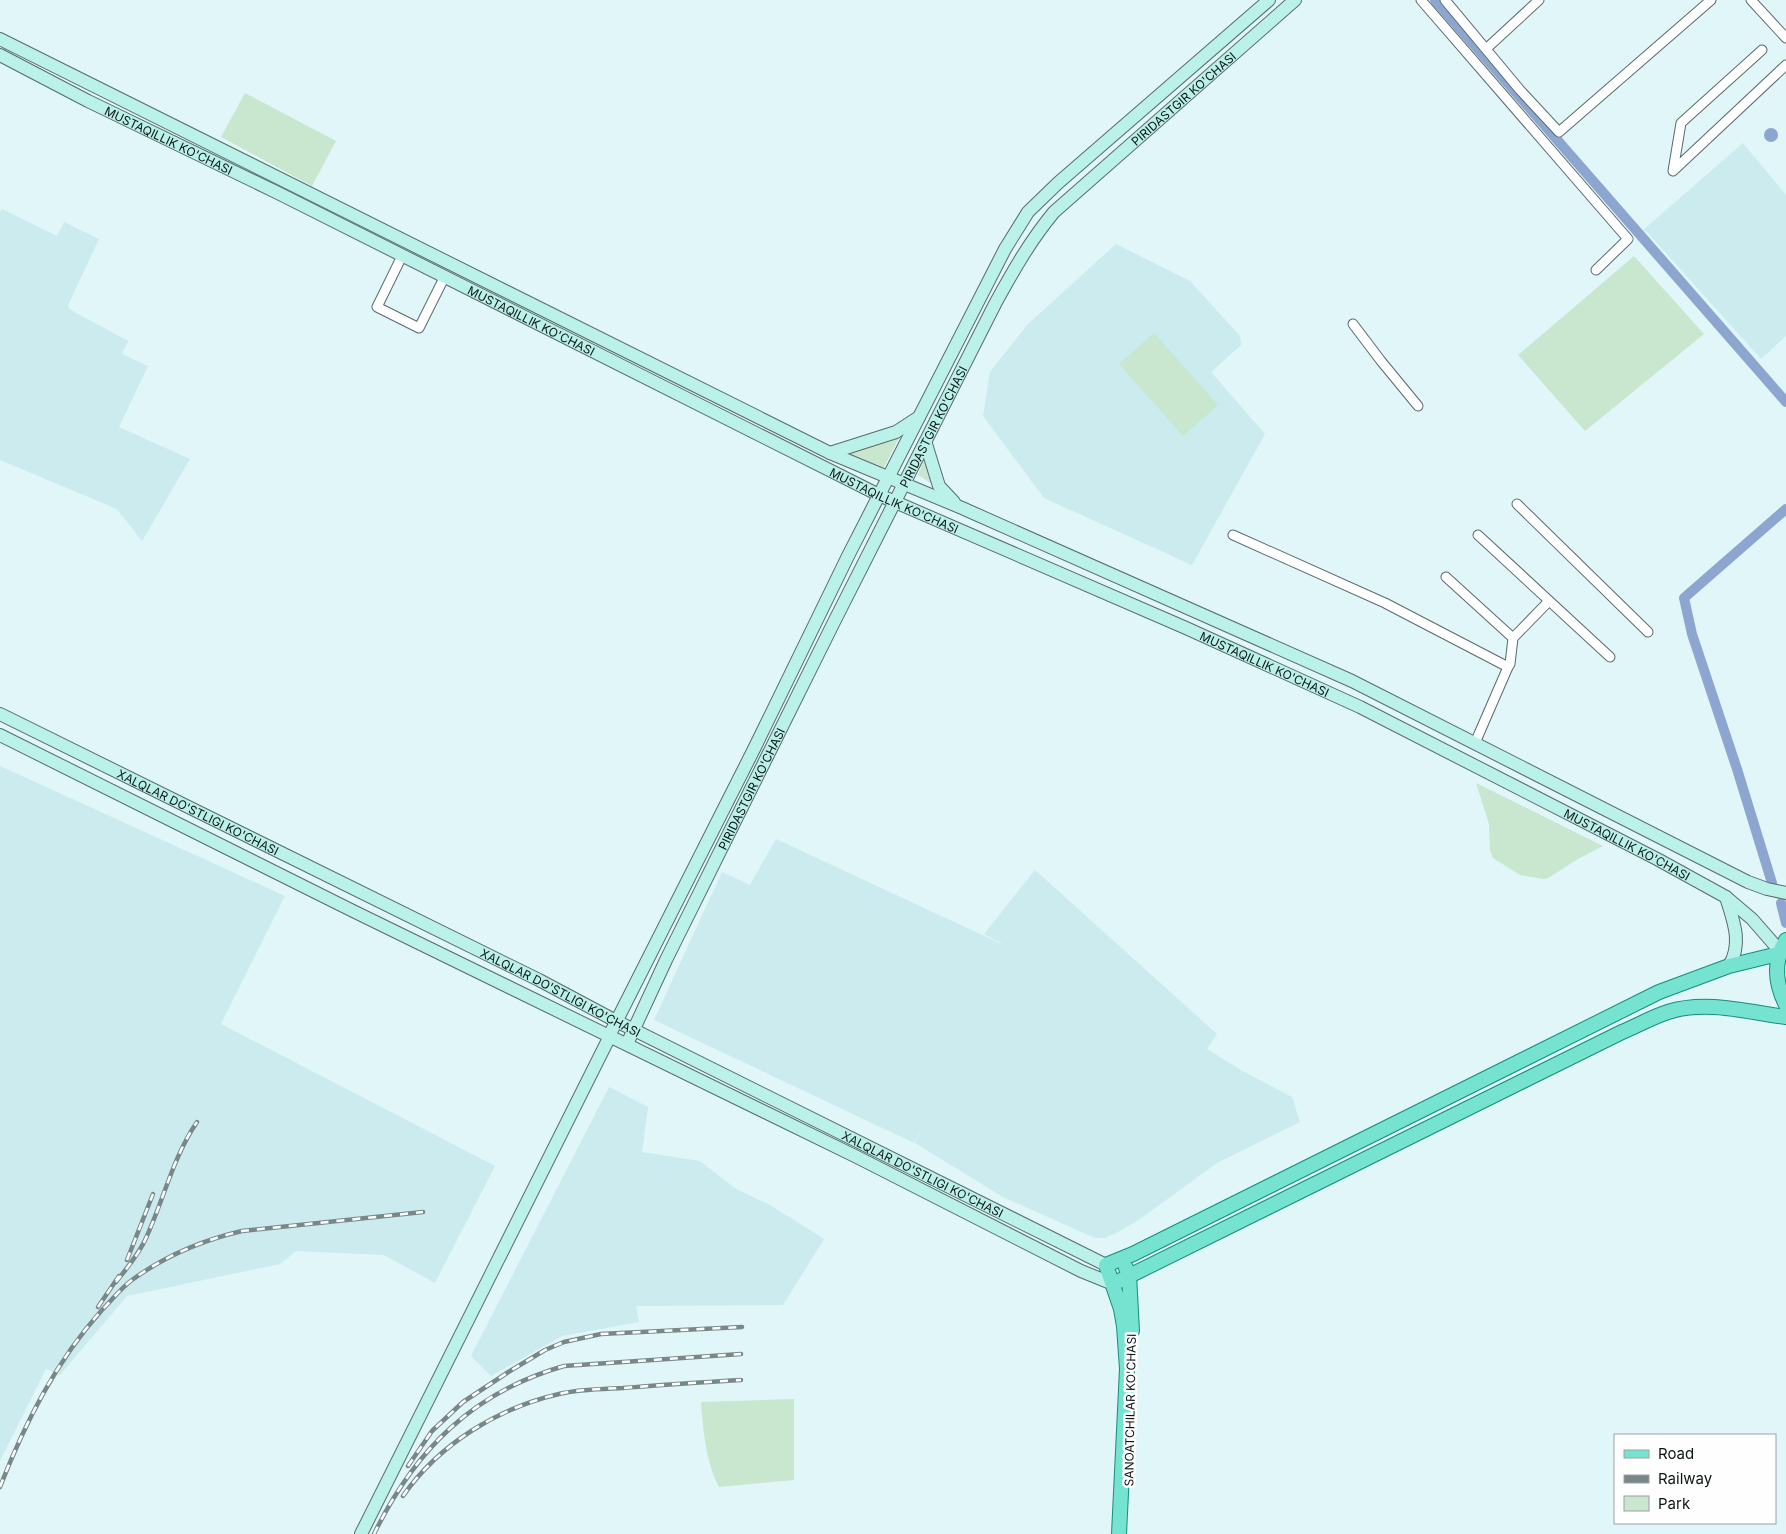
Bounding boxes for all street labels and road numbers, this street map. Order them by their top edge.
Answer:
street label: PIRIDASTGIR KO'CHASI [1128,48,1238,148]
street label: MUSTAQILLIK KO'CHASI [102,103,235,177]
street label: MUSTAQILLIK KO'CHASI [465,282,597,359]
street label: PIRIDASTGIR KO'CHASI [896,363,970,490]
street label: MUSTAQILLIK KO'CHASI [827,464,961,536]
street label: MUSTAQILLIK KO'CHASI [1198,628,1332,700]
street label: PIRIDASTGIR KO'CHASI [715,725,788,852]
street label: XALQLAR DO'STLIGI KO'CHASI [115,766,281,858]
street label: MUSTAQILLIK KO'CHASI [1562,805,1693,883]
street label: XALQLAR DO'STLIGI KO'CHASI [478,945,643,1040]
street label: XALQLAR DO'STLIGI KO'CHASI [840,1127,1006,1220]
street label: SANOATCHILAR KO'CHASI [1121,1333,1139,1487]

